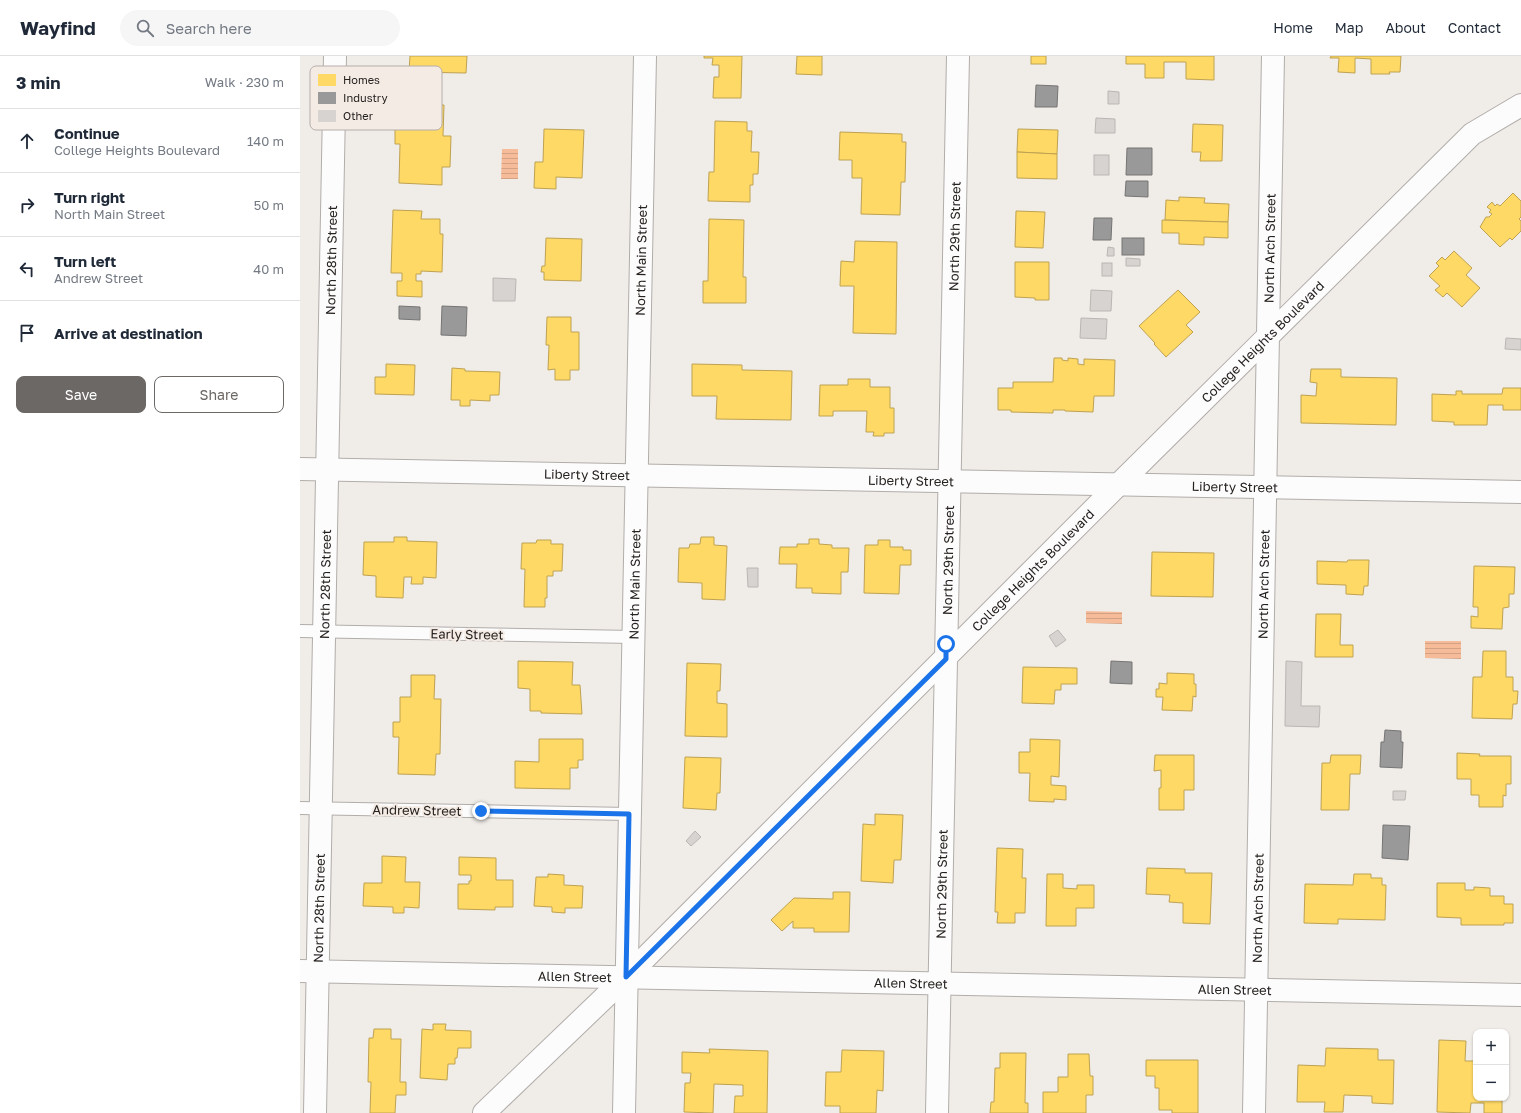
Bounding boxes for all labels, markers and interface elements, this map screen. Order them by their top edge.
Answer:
search box [120,10,400,46]
text: Wayfind [20,16,96,39]
icon: search [134,17,156,39]
text: Search here [166,19,252,37]
text: Home [1273,19,1313,36]
text: Map [1335,19,1363,36]
text: About [1385,19,1426,36]
text: Contact [1448,19,1501,36]
legend [310,66,442,130]
text: 3 min [16,72,60,93]
text: Homes [343,73,380,86]
text: Walk · 230 m [205,74,284,90]
text: Industry [343,91,388,104]
text: Other [343,109,374,122]
text: Continue [54,124,120,142]
icon: ahead [16,130,38,152]
text: 140 m [247,133,284,149]
text: College Heights Boulevard [54,142,220,158]
street label: North 29th Street [945,181,964,291]
text: Turn right [54,188,125,206]
street label: North Arch Street [1261,193,1279,303]
icon: right [16,194,38,216]
text: 50 m [254,197,284,213]
street label: North Main Street [632,204,650,316]
street label: North 28th Street [322,205,340,315]
text: North Main Street [54,206,165,222]
text: Turn left [54,252,116,270]
icon: left [16,258,38,280]
text: 40 m [253,261,284,277]
text: Andrew Street [54,270,143,286]
street label: College Heights Boulevard [1198,277,1327,406]
icon: arrive [16,322,38,344]
text: Arrive at destination [54,324,203,342]
button: Save [16,376,146,413]
button: Share [154,376,284,413]
street label: Liberty Street [544,466,630,483]
street label: Liberty Street [868,472,954,489]
street label: Liberty Street [1192,478,1278,495]
street label: North 29th Street [939,505,957,615]
street label: College Heights Boulevard [968,506,1097,635]
street label: North Main Street [625,528,644,640]
street label: North 28th Street [316,529,334,639]
street label: North Arch Street [1255,529,1272,639]
street label: Early Street [430,625,504,643]
route start [937,635,955,653]
street label: Andrew Street [372,801,462,819]
route end [472,802,490,820]
street label: North 29th Street [932,829,951,939]
street label: North 28th Street [310,853,328,963]
street label: North Arch Street [1249,853,1267,963]
street label: Allen Street [538,968,612,985]
street label: Allen Street [874,974,948,992]
street label: Allen Street [1198,981,1272,998]
map controls [1473,1029,1509,1101]
button: + [1473,1029,1509,1065]
button: − [1473,1065,1509,1101]

